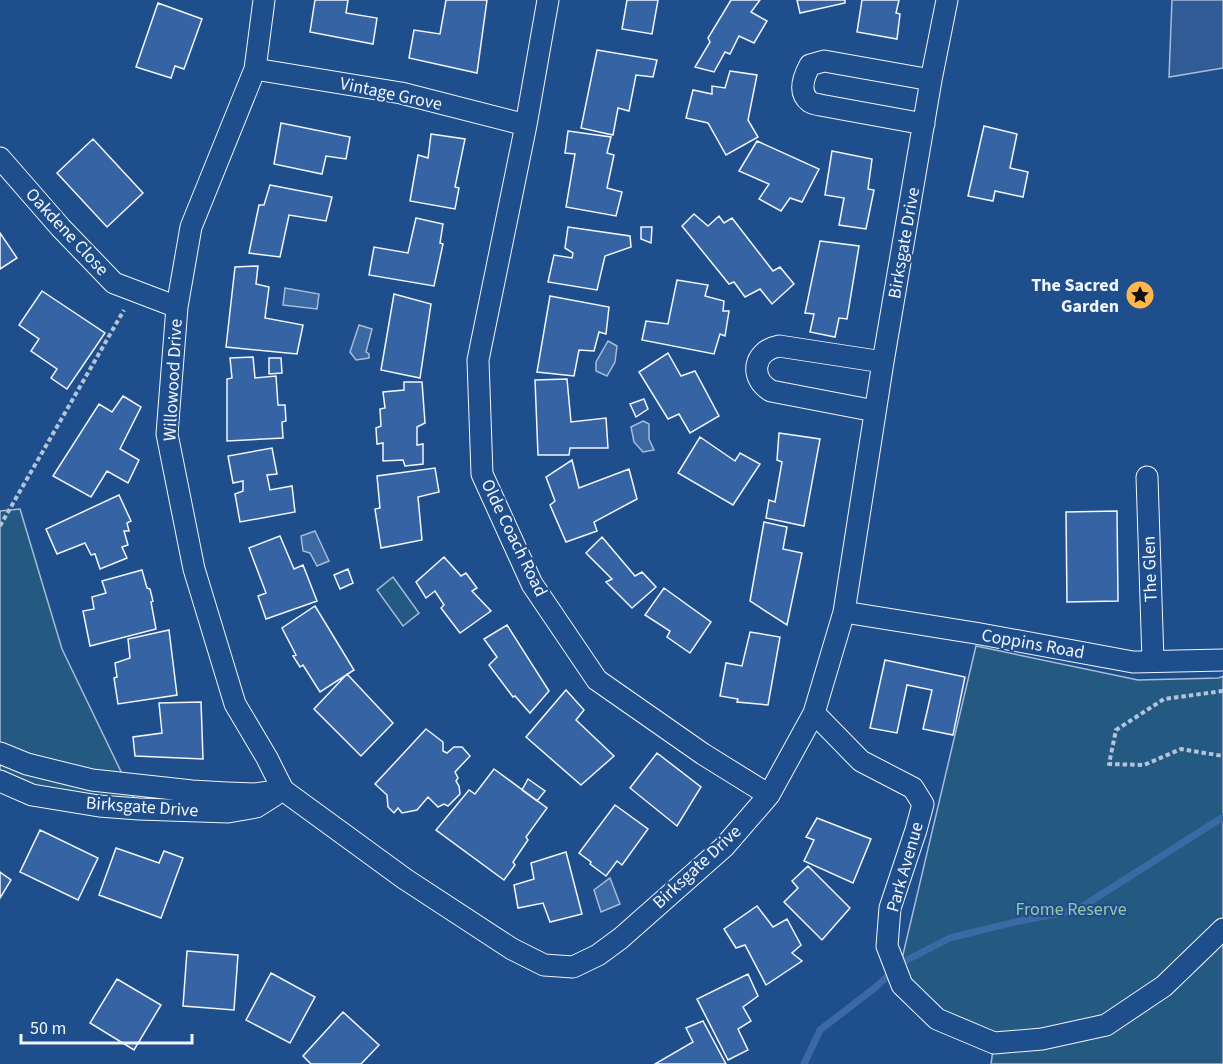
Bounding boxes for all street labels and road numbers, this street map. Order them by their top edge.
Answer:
street label: Vintage Grove [338,71,444,117]
street label: Oakdene Close [20,183,114,282]
street label: Birksgate Drive [882,185,926,301]
street label: Willowood Drive [157,318,189,442]
street label: Olde Coach Road [475,475,553,601]
street label: The Glen [1136,535,1164,603]
street label: Coppins Road [980,623,1086,665]
street label: Birksgate Drive [85,791,199,823]
street label: Birksgate Drive [647,819,747,915]
street label: Park Avenue [880,819,930,915]

